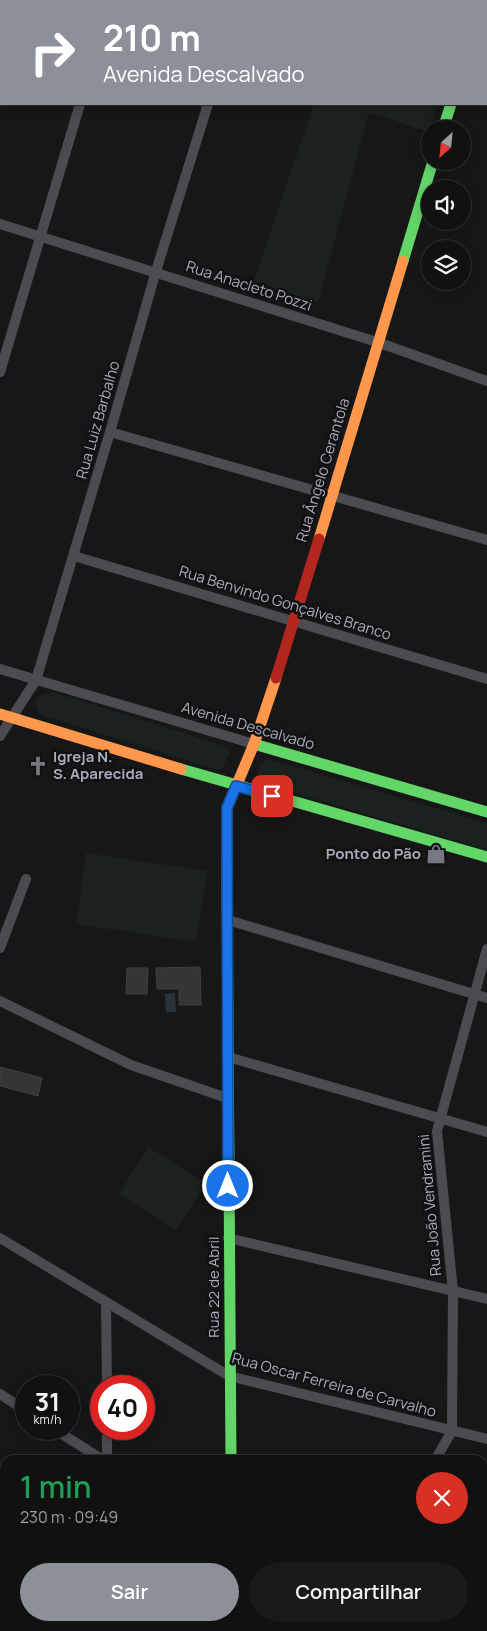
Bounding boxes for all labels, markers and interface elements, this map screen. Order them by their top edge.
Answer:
text: 210 m [103,14,201,62]
icon: right [20,20,85,85]
text: Avenida Descalvado [103,59,305,89]
north arrow [421,120,471,170]
map controls [421,120,471,290]
button: sound [421,180,471,230]
button: layers [421,240,471,290]
street label: Rua Anacleto Pozzi [183,255,315,316]
street label: Rua Luiz Barbalho [71,358,124,481]
street label: Rua Ângelo Cerantola [291,395,354,544]
street label: Rua Benvindo Gonçalves Branco [176,560,394,645]
street label: Avenida Descalvado [179,696,317,755]
place label: Igreja N. S. Aparecida [53,746,143,784]
church icon: Igreja N. S. Aparecida [27,755,49,777]
pin [251,775,293,817]
icon: arrive [258,782,286,810]
place label: Ponto do Pão [326,843,421,864]
shop icon: Ponto do Pão [425,843,447,865]
street label: Rua João Vendramini [413,1133,446,1277]
position arrow [201,1159,253,1211]
street label: Rua 22 de Abril [203,1236,224,1338]
street label: Rua Oscar Ferreira de Carvalho [230,1347,439,1422]
speed limit sign: 40 [90,1375,155,1440]
text: 31 [35,1384,60,1419]
text: km/h [34,1411,61,1428]
text: 1 min [20,1466,92,1507]
button: close [416,1472,468,1524]
text: 230 m · 09:49 [20,1506,118,1528]
button: Sair [20,1563,239,1621]
button: Compartilhar [249,1563,468,1621]

